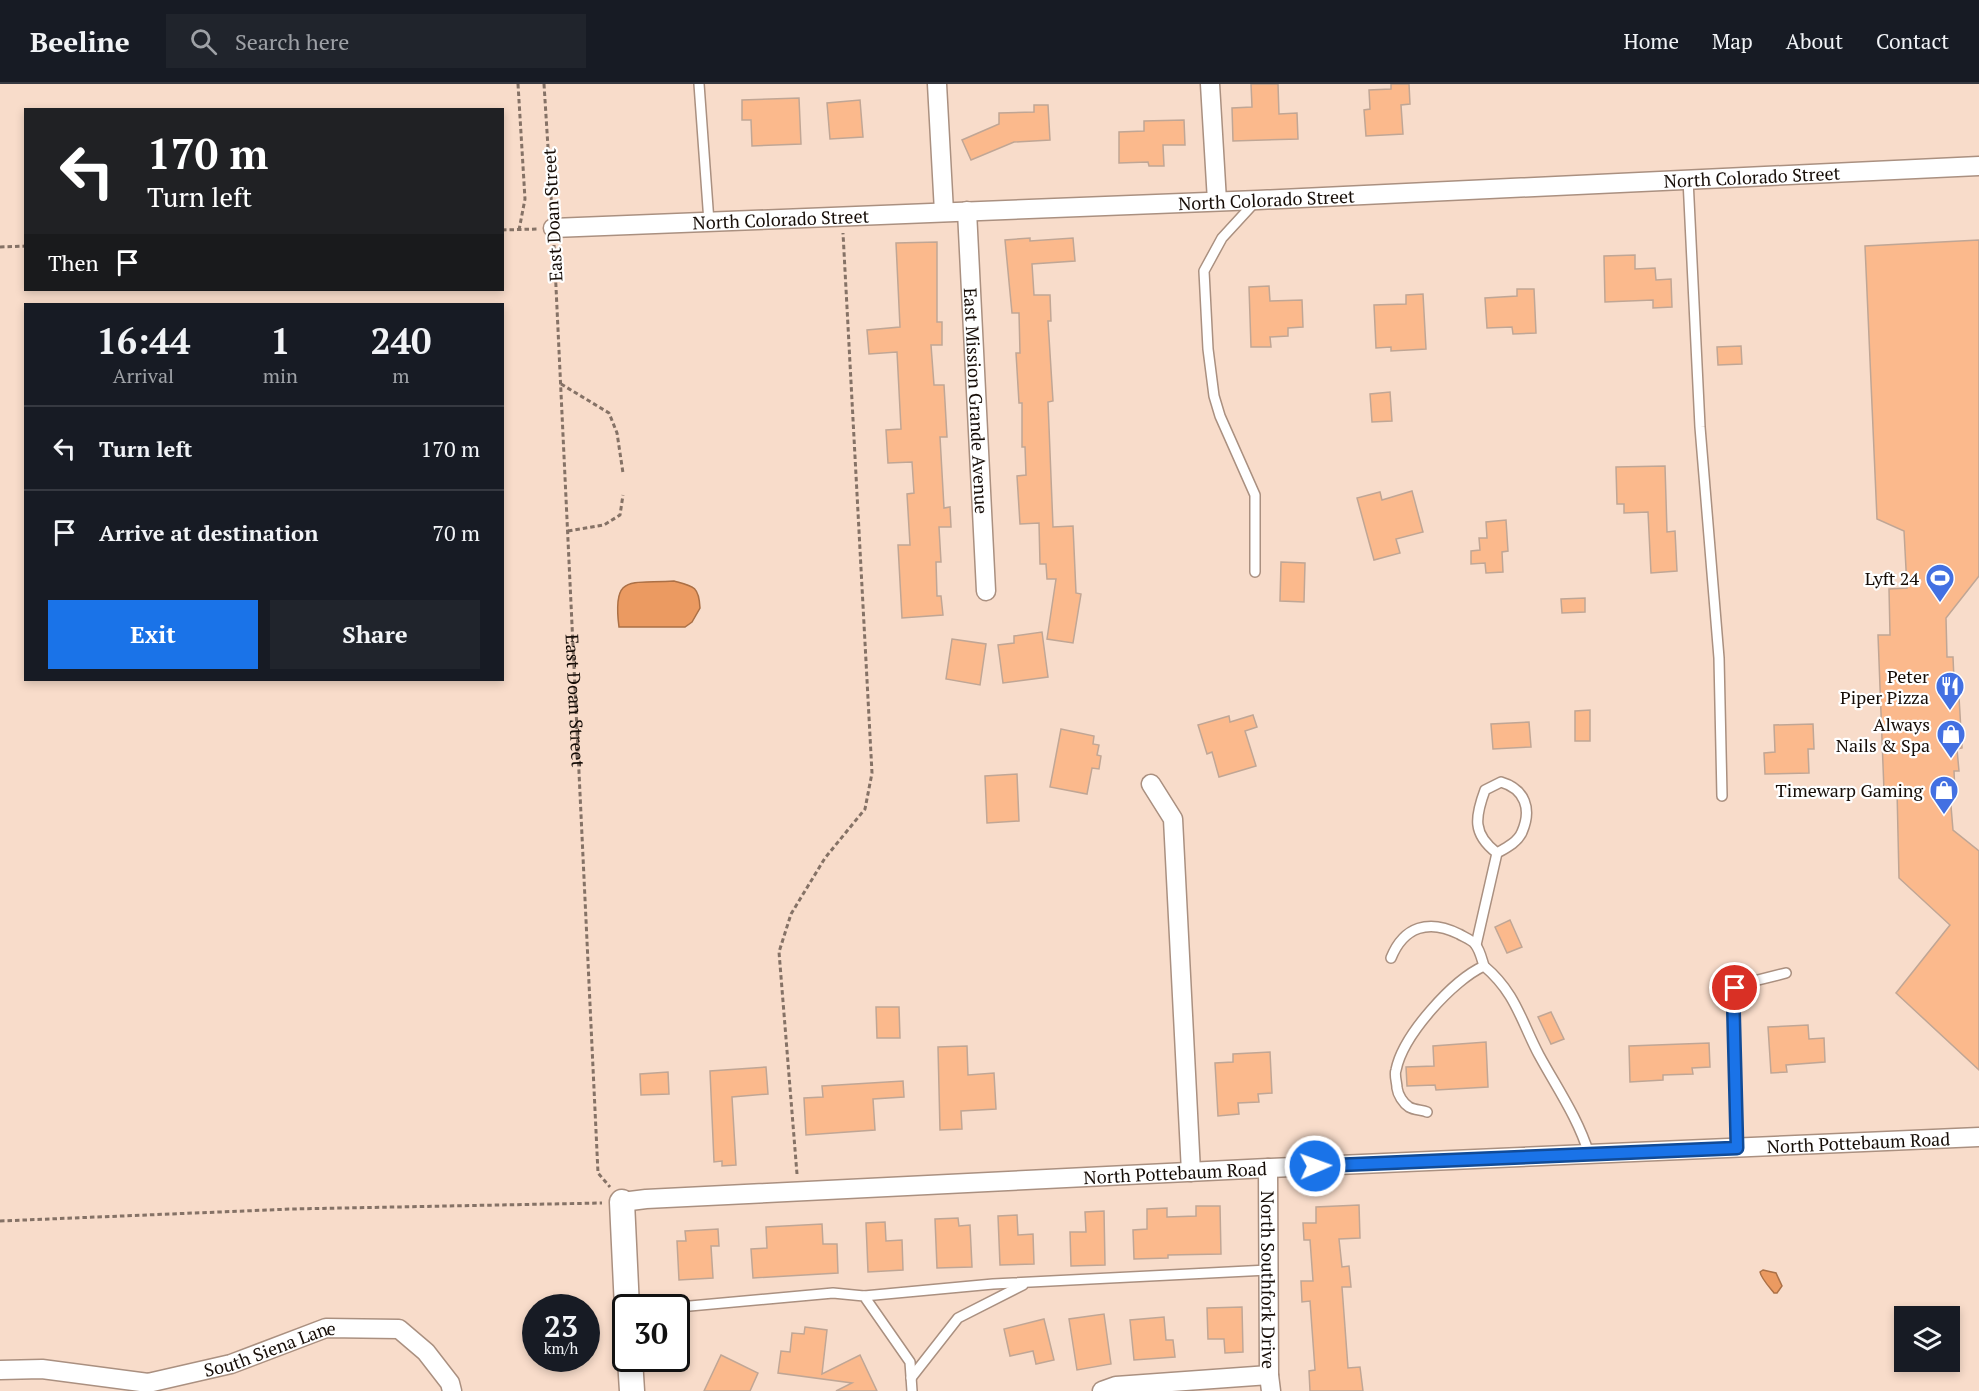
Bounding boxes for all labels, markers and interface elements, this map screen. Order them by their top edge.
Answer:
search box [166,14,586,68]
text: Beeline [30,23,130,60]
icon: search [187,25,220,58]
text: Search here [235,27,349,56]
text: Home [1623,27,1679,55]
text: Map [1712,27,1753,55]
text: About [1786,27,1843,55]
text: Contact [1876,27,1949,55]
text: 170 m [147,125,268,181]
icon: left [48,132,126,210]
street label: East Doan Street [537,148,567,282]
street label: North Colorado Street [1663,161,1841,193]
text: Turn left [147,179,252,215]
street label: North Colorado Street [1178,183,1356,215]
street label: North Colorado Street [692,203,870,234]
icon: arrive [111,246,144,279]
text: Then [48,248,99,277]
street label: East Mission Grande Avenue [959,287,994,515]
text: 16:44 [97,317,190,364]
text: 1 [270,317,291,364]
text: 240 [370,317,431,364]
text: Arrival [113,362,174,389]
text: min [263,362,298,389]
text: m [392,362,410,389]
icon: left [48,432,81,465]
text: Turn left [99,434,192,463]
text: 170 m [420,434,480,463]
icon: arrive [48,516,81,549]
text: Arrive at destination [99,518,318,547]
text: 70 m [432,518,480,547]
sports icon: Lyft 24 [1924,562,1956,604]
place label: Lyft 24 [1865,566,1919,590]
button: Exit [48,600,258,669]
button: Share [270,600,480,669]
street label: East Doan Street [560,633,591,768]
place label: Peter Piper Pizza [1840,664,1929,709]
restaurant icon: Peter Piper Pizza [1934,670,1966,712]
place label: Always Nails & Spa [1836,712,1930,757]
shop icon: Always Nails & Spa [1935,718,1967,760]
shop icon: Timewarp Gaming [1928,774,1960,816]
place label: Timewarp Gaming [1776,778,1924,802]
pin [1709,962,1760,1013]
icon: arrive [1718,971,1751,1004]
street label: North Pottebaum Road [1766,1126,1951,1158]
position arrow [1283,1134,1347,1198]
street label: North Pottebaum Road [1083,1156,1267,1189]
street label: North Southfork Drive [1256,1191,1281,1369]
speed limit sign: 30 [612,1294,690,1372]
text: 23 [544,1306,578,1346]
map controls [1894,1306,1960,1372]
button: layers [1894,1306,1960,1372]
street label: South Siena Lane [202,1316,336,1382]
text: km/h [544,1338,578,1358]

